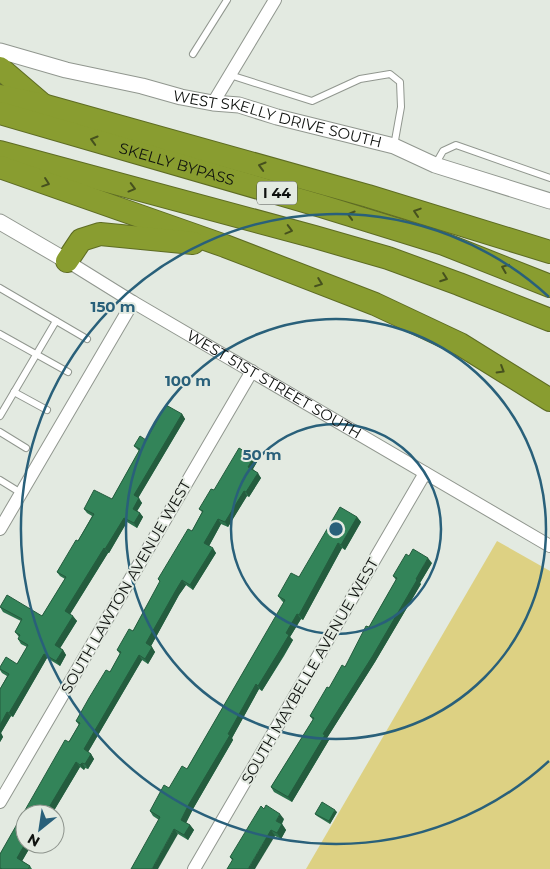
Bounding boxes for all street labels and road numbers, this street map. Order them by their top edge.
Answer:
street label: WEST SKELLY DRIVE SOUTH [171,86,384,152]
street label: SKELLY BYPASS [117,138,237,189]
road number: I 44 [257,182,297,204]
street label: WEST 51ST STREET SOUTH [183,326,365,443]
street label: SOUTH LAWTON AVENUE WEST [56,476,195,697]
street label: SOUTH MAYBELLE AVENUE WEST [237,554,382,787]

